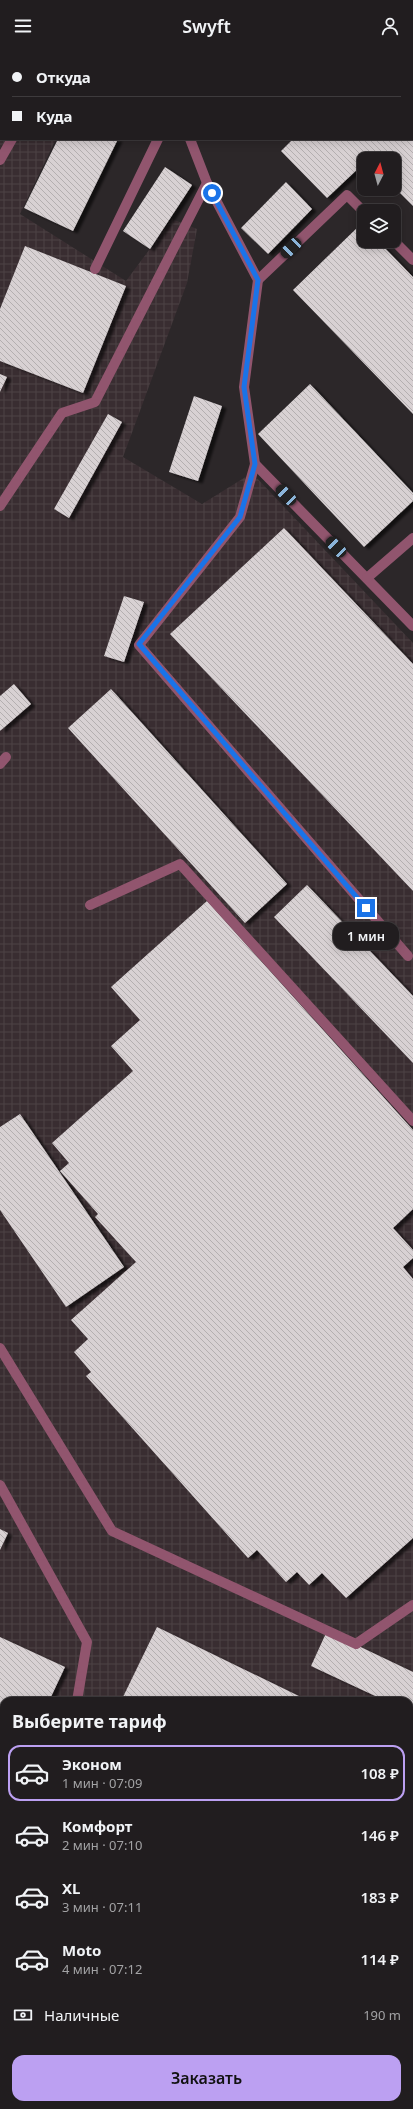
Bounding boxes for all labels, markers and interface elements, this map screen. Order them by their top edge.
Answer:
text: Swyft [182,14,231,38]
icon: menu [12,15,34,37]
icon: person [379,15,401,37]
text: Откуда [36,67,91,87]
text: Куда [36,106,73,126]
north arrow [357,152,401,196]
map controls [357,152,401,248]
route start [203,184,221,202]
button: layers [357,204,401,248]
car [278,235,304,261]
car [273,482,299,508]
car [323,534,349,560]
route end [357,899,375,917]
callout: 1 мин [333,922,399,950]
text: 1 мин [347,927,385,945]
text: Выберите тариф [12,1709,167,1733]
text: Эконом [62,1754,122,1774]
icon: car [14,1755,50,1791]
text: 108 ₽ [360,1763,399,1783]
text: 1 мин · 07:09 [62,1774,142,1792]
text: Комфорт [62,1816,132,1836]
icon: car [14,1817,50,1853]
text: 146 ₽ [360,1825,399,1845]
text: 2 мин · 07:10 [62,1836,142,1854]
text: XL [62,1878,80,1898]
icon: car [14,1879,50,1915]
text: 183 ₽ [360,1887,399,1907]
text: 3 мин · 07:11 [62,1898,142,1916]
text: Moto [62,1940,101,1960]
icon: car [14,1941,50,1977]
text: 114 ₽ [360,1949,399,1969]
text: 4 мин · 07:12 [62,1960,142,1978]
icon: cash [12,2004,34,2026]
text: Наличные [44,2005,119,2025]
text: 190 m [363,2006,401,2024]
button: Заказать [12,2055,401,2101]

